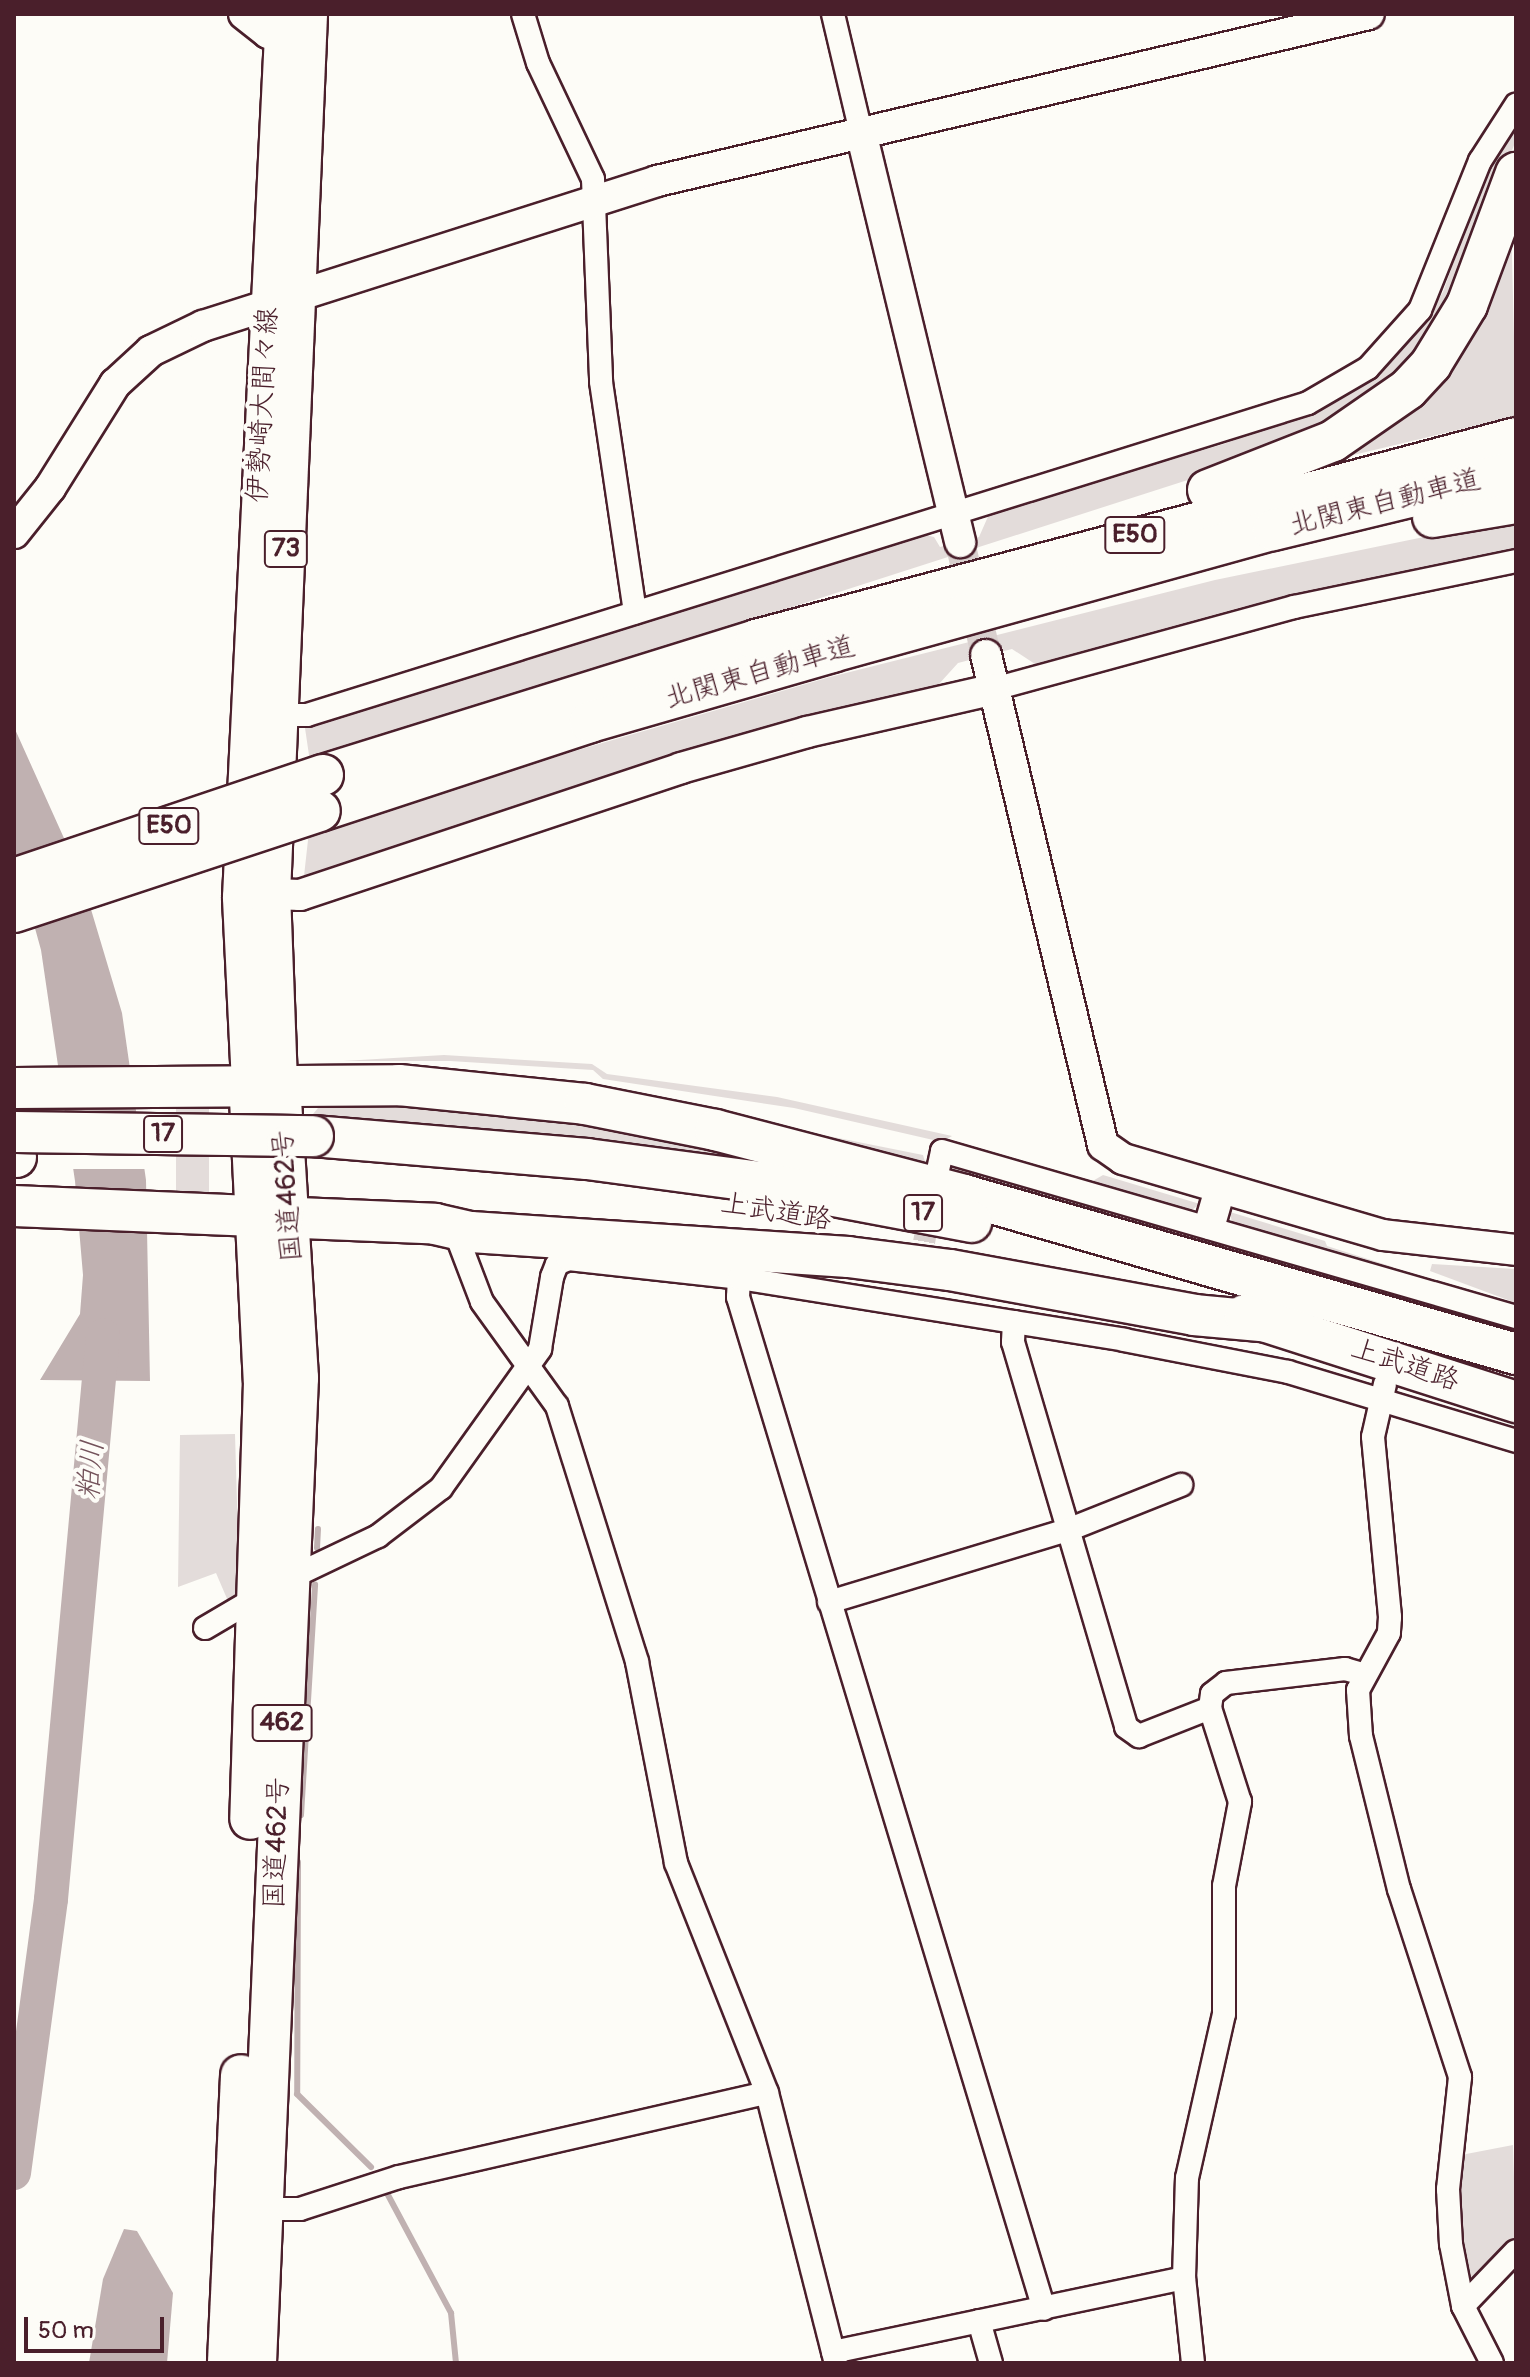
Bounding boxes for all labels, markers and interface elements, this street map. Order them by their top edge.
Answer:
street label: 伊勢崎大間々線 [241,306,285,504]
street label: 北関東自動車道 [1286,463,1484,543]
road number: E50 [1103,513,1167,557]
road number: 73 [262,527,310,571]
street label: 北関東自動車道 [661,630,859,716]
road number: E50 [137,804,201,848]
road number: 17 [143,1112,183,1156]
street label: 国道462号 [267,1129,309,1263]
street label: 上武道路 [718,1187,834,1237]
road number: 17 [903,1191,943,1235]
street label: 上武道路 [1347,1332,1463,1398]
water label: 粕川 [70,1439,112,1501]
road number: 462 [250,1701,314,1745]
street label: 国道462号 [258,1776,296,1910]
scale bar [28,2301,168,2351]
text: 50 m [38,2316,94,2345]

